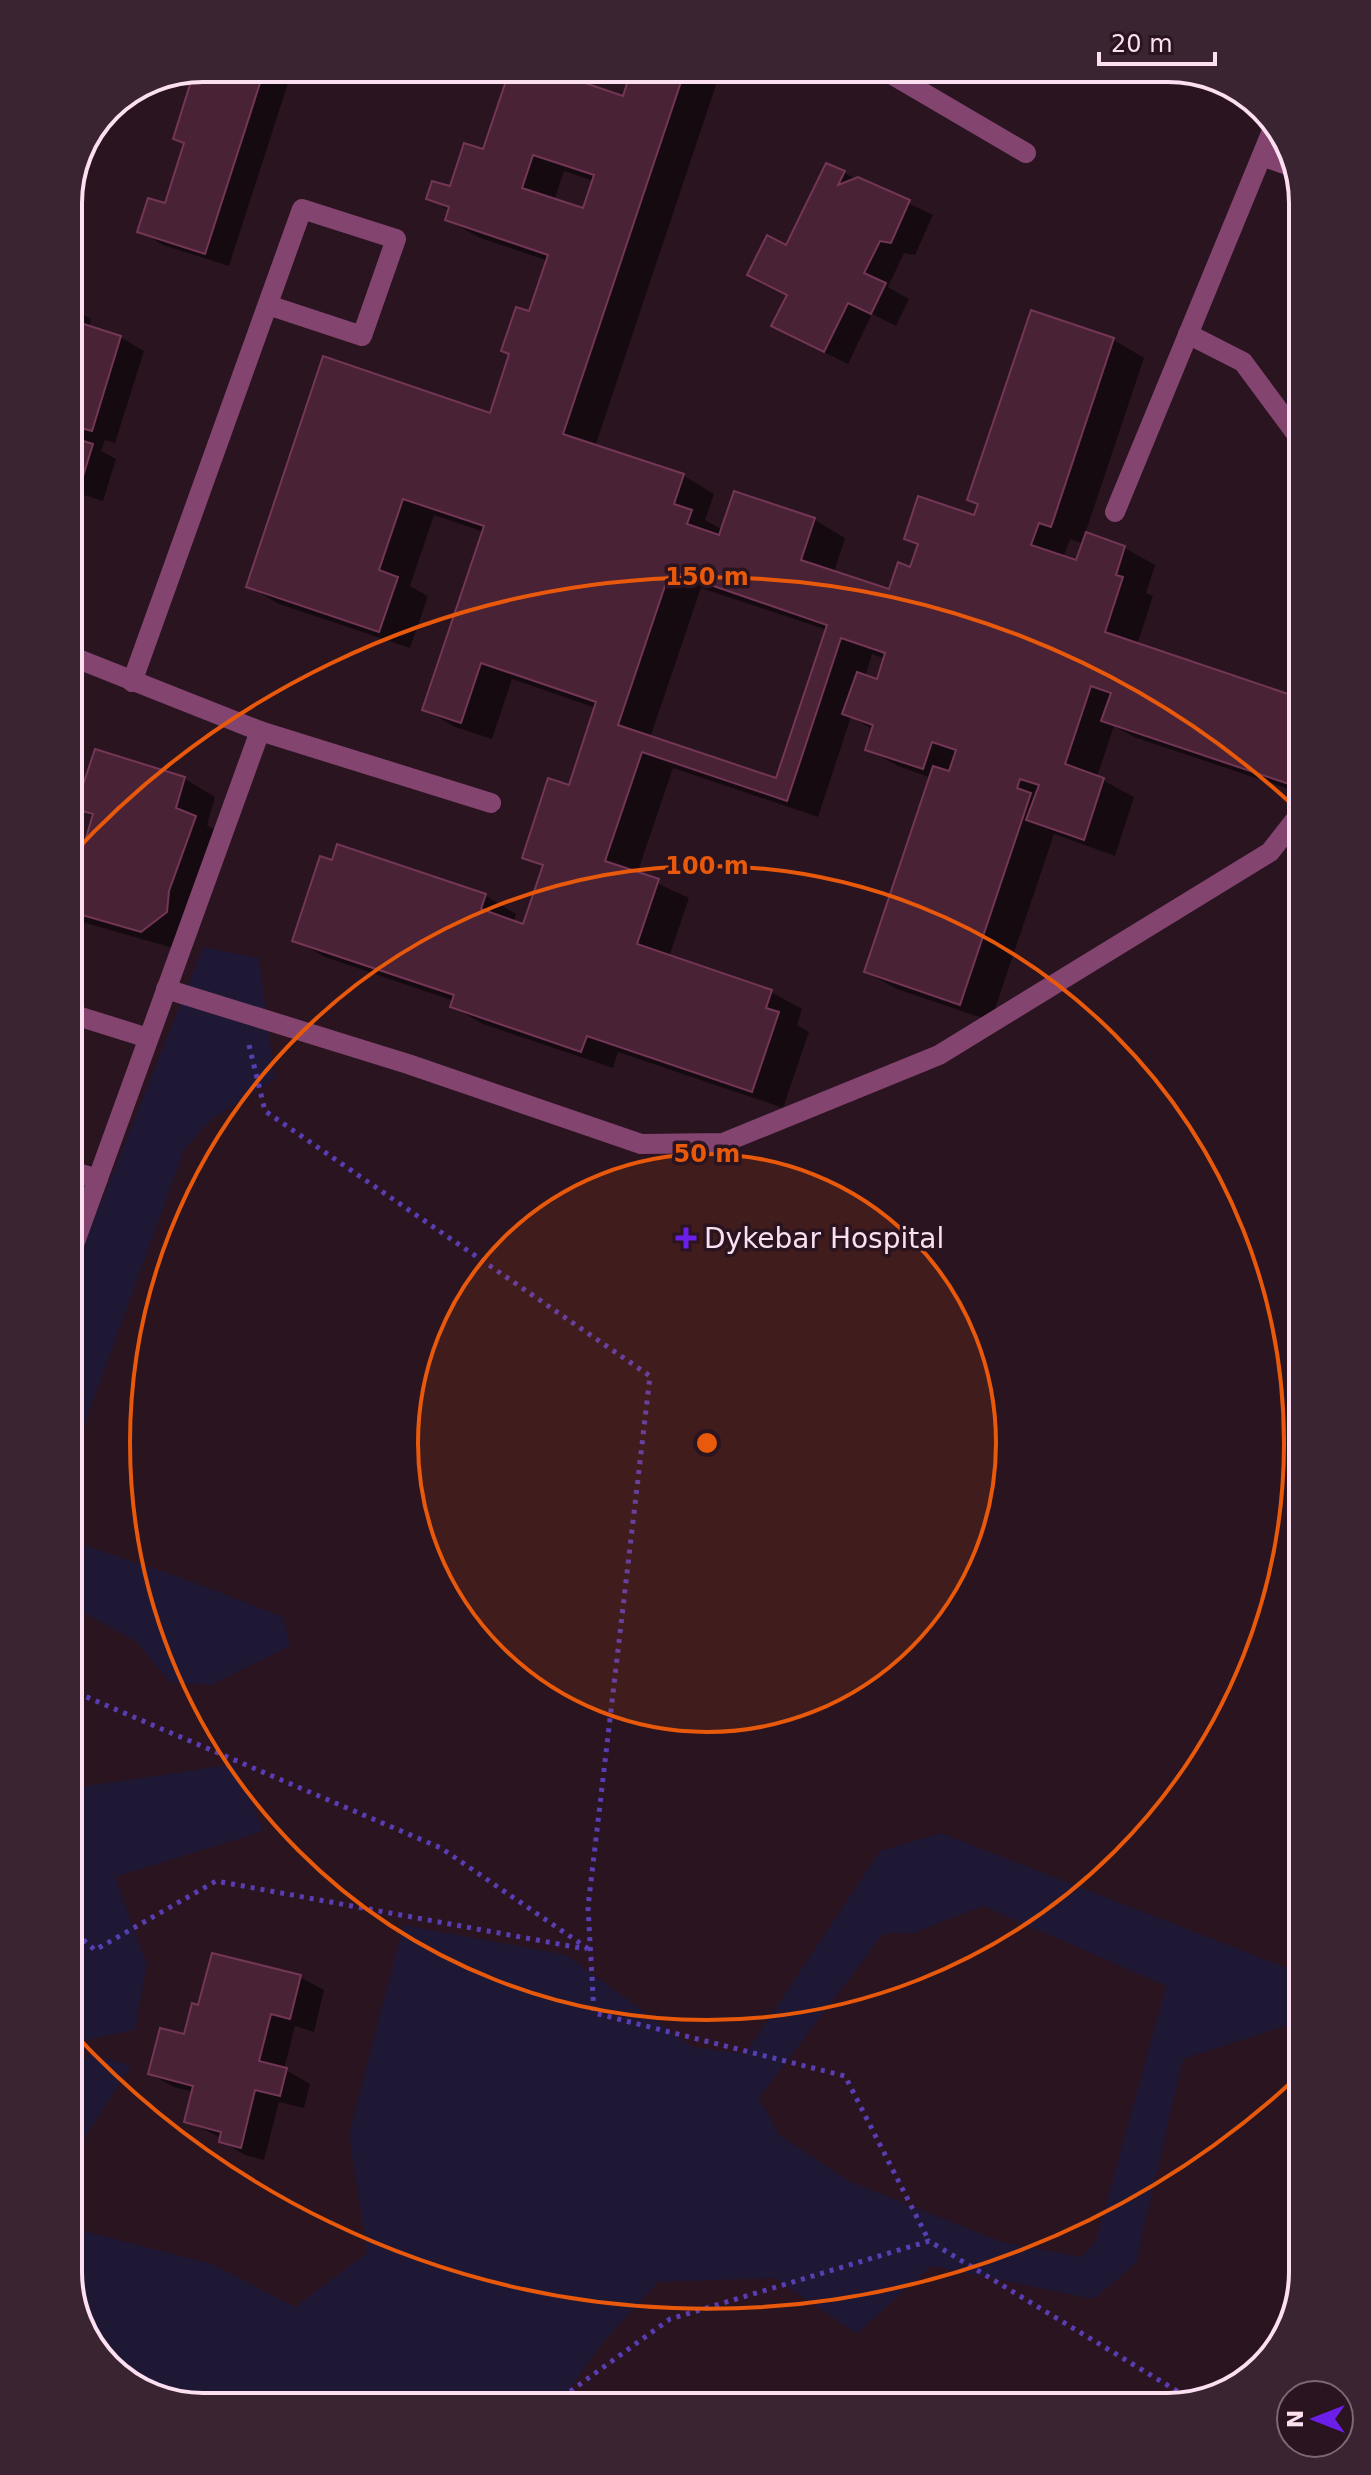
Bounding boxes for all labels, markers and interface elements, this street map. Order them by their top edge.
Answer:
scale bar [1099,16,1215,66]
text: 20 m [1111,30,1173,58]
text: 150 m [665,563,749,591]
text: 100 m [665,852,749,880]
text: 50 m [674,1140,740,1168]
place label: Dykebar Hospital [704,1222,944,1255]
marker: Dykebar Hospital [675,1227,697,1249]
centre of rings [693,1429,721,1457]
north arrow [1275,2379,1355,2459]
text: N [1283,2410,1308,2428]

